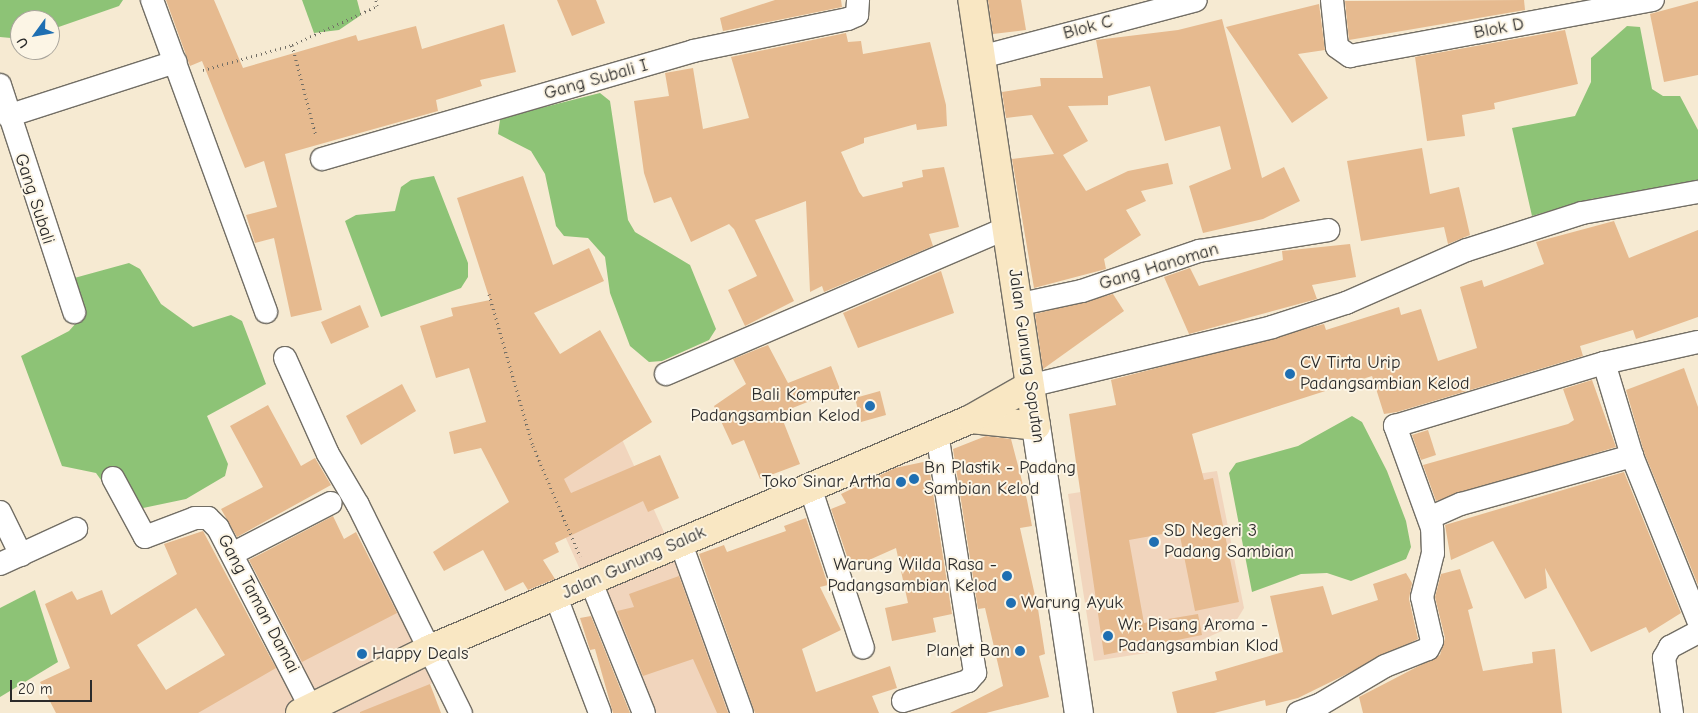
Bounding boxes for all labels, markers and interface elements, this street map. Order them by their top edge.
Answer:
north arrow [10,10,60,60]
street label: Blok C [1061,11,1115,45]
street label: Blok D [1472,14,1526,44]
text: U [13,34,32,51]
street label: Gang Subali I [542,55,650,105]
street label: Gang Subali [9,151,59,247]
street label: Gang Hanoman [1097,239,1221,295]
street label: Jalan Gunung Soputan [1003,268,1049,444]
place label: CV Tirta Urip Padangsambian Kelod [1300,353,1470,396]
marker: CV Tirta Urip Padangsambian Kelod [1284,368,1296,380]
place label: Bali Komputer Padangsambian Kelod [690,385,860,428]
marker: Bali Komputer Padangsambian Kelod [864,400,876,412]
place label: Bn Plastik - Padang Sambian Kelod [924,458,1076,500]
place label: Toko Sinar Artha [762,471,891,493]
marker: Bn Plastik - Padang Sambian Kelod [908,473,920,485]
marker: Toko Sinar Artha [895,476,907,488]
place label: SD Negeri 3 Padang Sambian [1164,521,1294,564]
street label: Jalan Gunung Salak [559,522,709,604]
street label: Gang Taman Damai [212,531,304,677]
marker: SD Negeri 3 Padang Sambian [1148,536,1160,548]
place label: Warung Wilda Rasa - Padangsambian Kelod [827,555,997,598]
marker: Warung Wilda Rasa - Padangsambian Kelod [1001,570,1013,582]
place label: Warung Ayuk [1021,592,1123,614]
marker: Warung Ayuk [1005,597,1017,609]
place label: Wr. Pisang Aroma - Padangsambian Klod [1118,615,1279,658]
marker: Wr. Pisang Aroma - Padangsambian Klod [1102,630,1114,642]
place label: Planet Ban [926,640,1010,662]
place label: Happy Deals [372,643,468,665]
marker: Planet Ban [1014,645,1026,657]
marker: Happy Deals [356,648,368,660]
scale bar [12,670,95,702]
text: 20 m [18,680,52,698]

